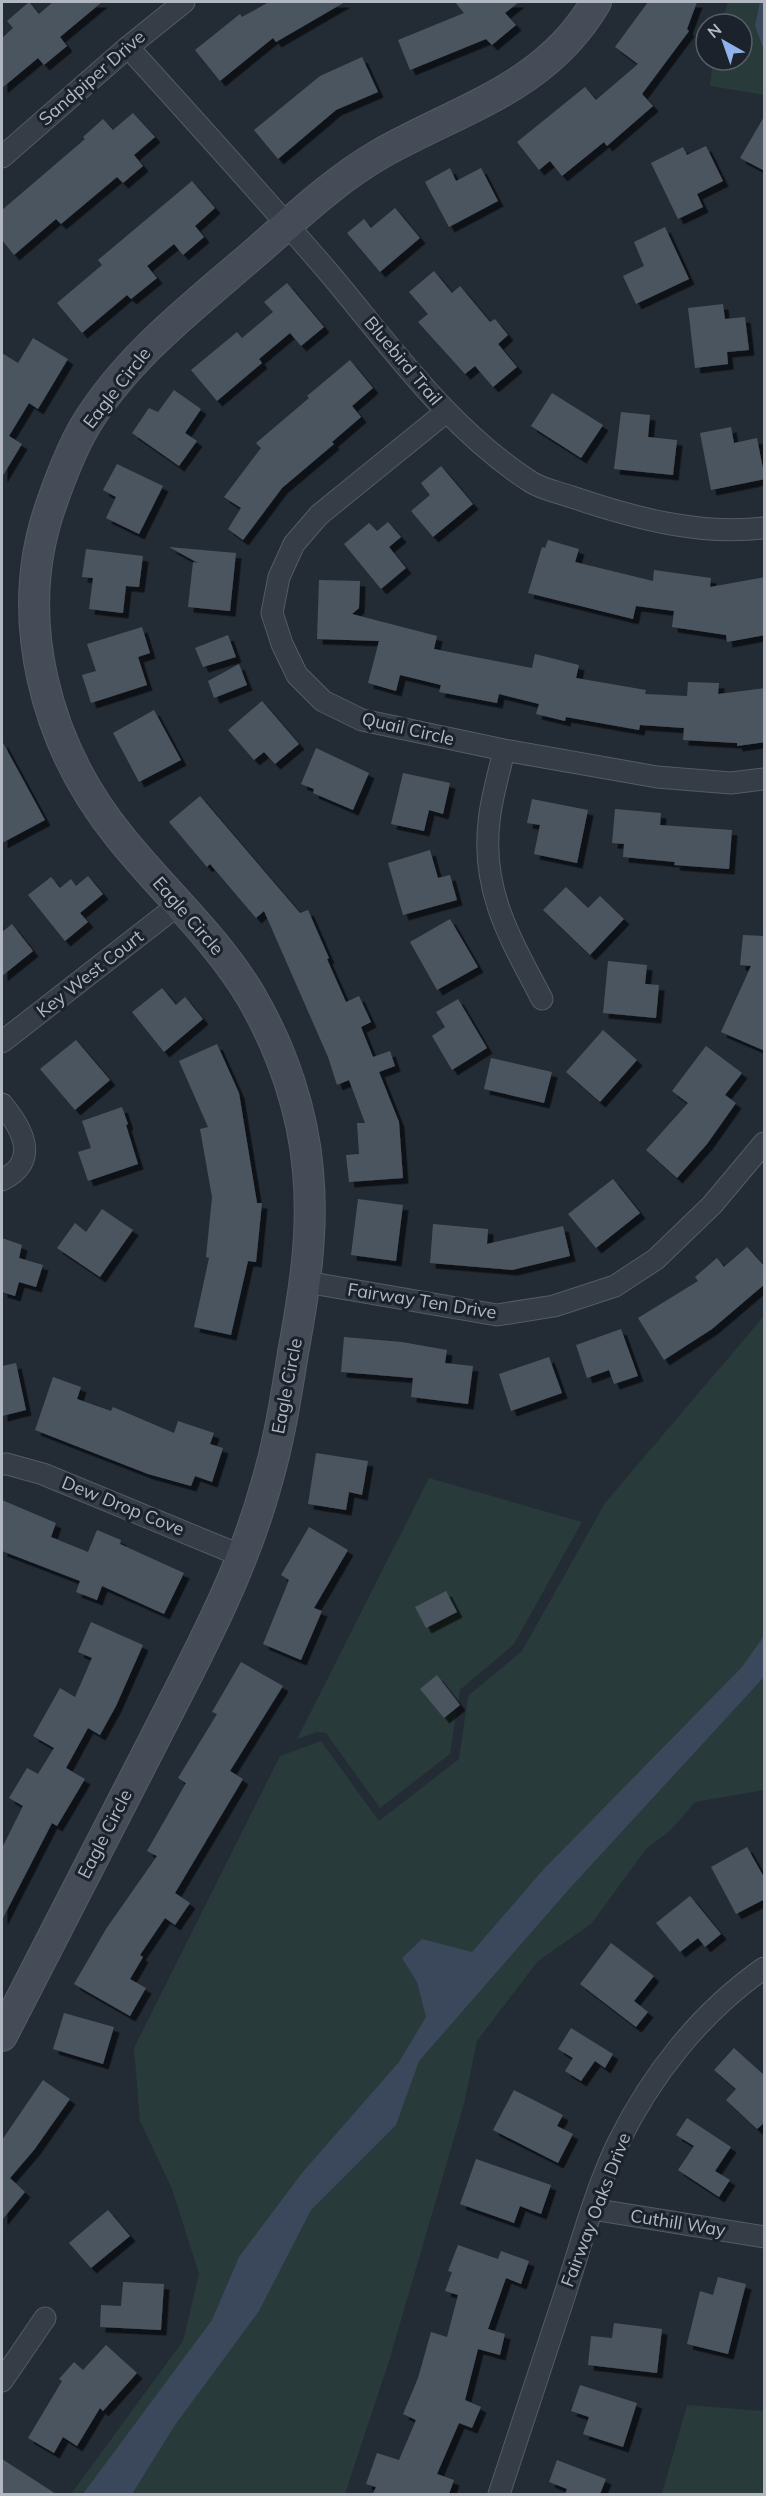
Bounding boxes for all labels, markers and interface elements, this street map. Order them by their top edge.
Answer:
north arrow [694,12,754,72]
text: N [703,19,725,42]
street label: Sandpiper Drive [34,25,150,130]
street label: Bluebird Trail [360,312,447,410]
street label: Eagle Circle [78,342,155,433]
street label: Quail Circle [360,707,457,750]
street label: Eagle Circle [148,872,229,960]
street label: Key West Court [32,925,148,1022]
street label: Fairway Ten Drive [346,1277,498,1324]
street label: Eagle Circle [266,1336,307,1436]
street label: Dew Drop Cove [59,1470,188,1541]
street label: Eagle Circle [72,1785,137,1882]
street label: Fairway Oaks Drive [556,2129,636,2290]
street label: Cuthill Way [629,2204,728,2241]

